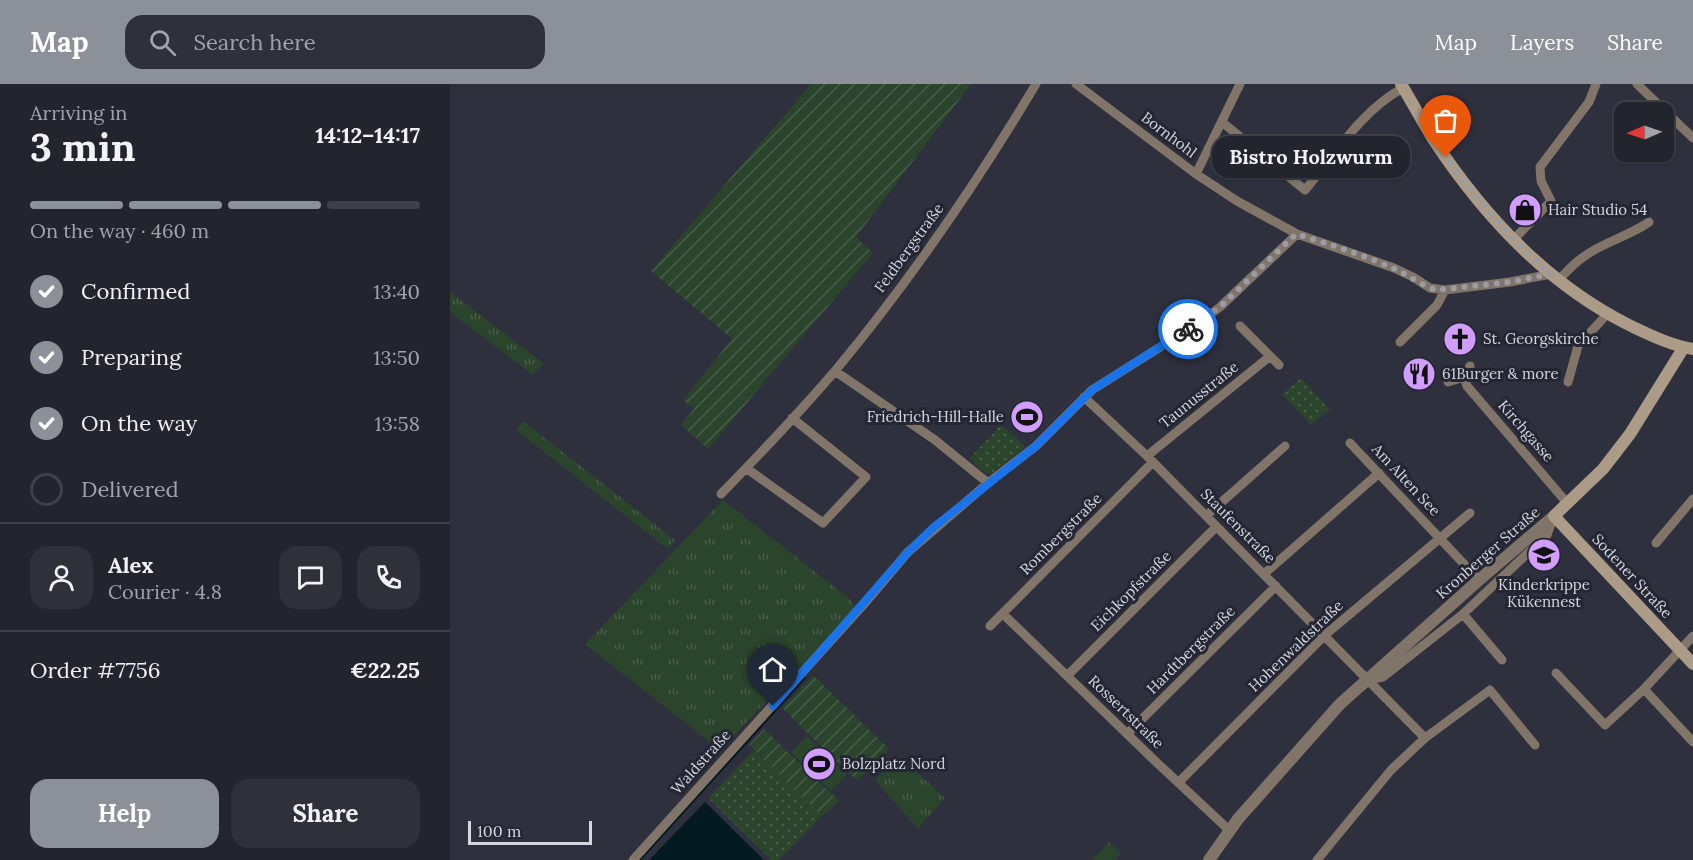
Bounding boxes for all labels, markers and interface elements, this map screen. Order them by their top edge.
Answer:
search box [125,15,545,69]
text: Map [30,24,89,60]
icon: search [146,26,179,59]
text: Search here [194,28,316,56]
text: Map [1434,29,1477,56]
text: Layers [1510,29,1574,56]
text: Share [1607,29,1663,56]
pin [1420,95,1471,157]
text: Arriving in [30,100,127,125]
north arrow [1614,102,1674,162]
map controls [1614,102,1674,162]
icon: bag [1429,104,1462,137]
street label: Bornhohl [1138,108,1201,162]
text: 14:12–14:17 [315,121,420,149]
text: 3 min [30,122,136,172]
callout: Bistro Holzwurm [1212,136,1410,178]
text: Bistro Holzwurm [1229,144,1393,169]
shop icon: Hair Studio 54 [1507,192,1543,228]
street label: Feldbergstraße [870,199,947,296]
place label: Hair Studio 54 [1548,200,1647,219]
text: On the way · 460 m [30,218,209,243]
icon: check [30,275,63,308]
text: Confirmed [81,277,190,305]
text: 13:40 [373,279,420,304]
courier [1158,299,1218,359]
icon: bike [1172,313,1205,346]
church icon: St. Georgskirche [1442,321,1478,357]
place label: St. Georgskirche [1483,329,1599,348]
icon: check [30,341,63,374]
text: Preparing [81,343,181,371]
text: 13:50 [373,345,420,370]
restaurant icon: 61Burger & more [1401,356,1437,392]
street label: Taunusstraße [1155,357,1242,432]
place label: 61Burger & more [1442,364,1559,383]
street label: Kirchgasse [1494,396,1558,466]
sports icon: Friedrich-Hill-Halle [1009,399,1045,435]
icon: check [30,407,63,440]
place label: Friedrich-Hill-Halle [867,407,1004,426]
text: On the way [81,409,197,437]
text: 13:58 [374,411,420,436]
street label: Am Alten See [1367,439,1445,520]
text: Delivered [81,475,179,503]
street label: Staufenstraße [1197,484,1280,567]
street label: Rombergstraße [1016,489,1106,579]
street label: Kronberger Straße [1432,502,1543,603]
street label: Sodener Straße [1588,529,1676,622]
school or university icon: Kinderkrippe Kükennest [1526,537,1562,573]
button: person [30,546,93,609]
button: chat [279,546,342,609]
button: phone [357,546,420,609]
street label: Eichkopfstraße [1086,546,1175,635]
text: Alex [108,551,153,579]
place label: Kinderkrippe Kükennest [1498,575,1590,611]
text: Courier · 4.8 [108,579,222,604]
street label: Hohenwaldstraße [1244,596,1347,696]
street label: Hardtbergstraße [1142,601,1239,698]
pin [747,644,798,706]
icon: home [756,653,789,686]
text: Order #7756 [30,656,160,684]
text: €22.25 [350,656,420,684]
street label: Rossertstraße [1085,671,1168,752]
street label: Waldstraße [667,725,735,798]
sports icon: Bolzplatz Nord [801,746,837,782]
place label: Bolzplatz Nord [842,754,945,773]
button: Help [30,779,219,848]
button: Share [231,779,420,848]
scale bar [468,818,592,846]
text: 100 m [477,821,521,841]

